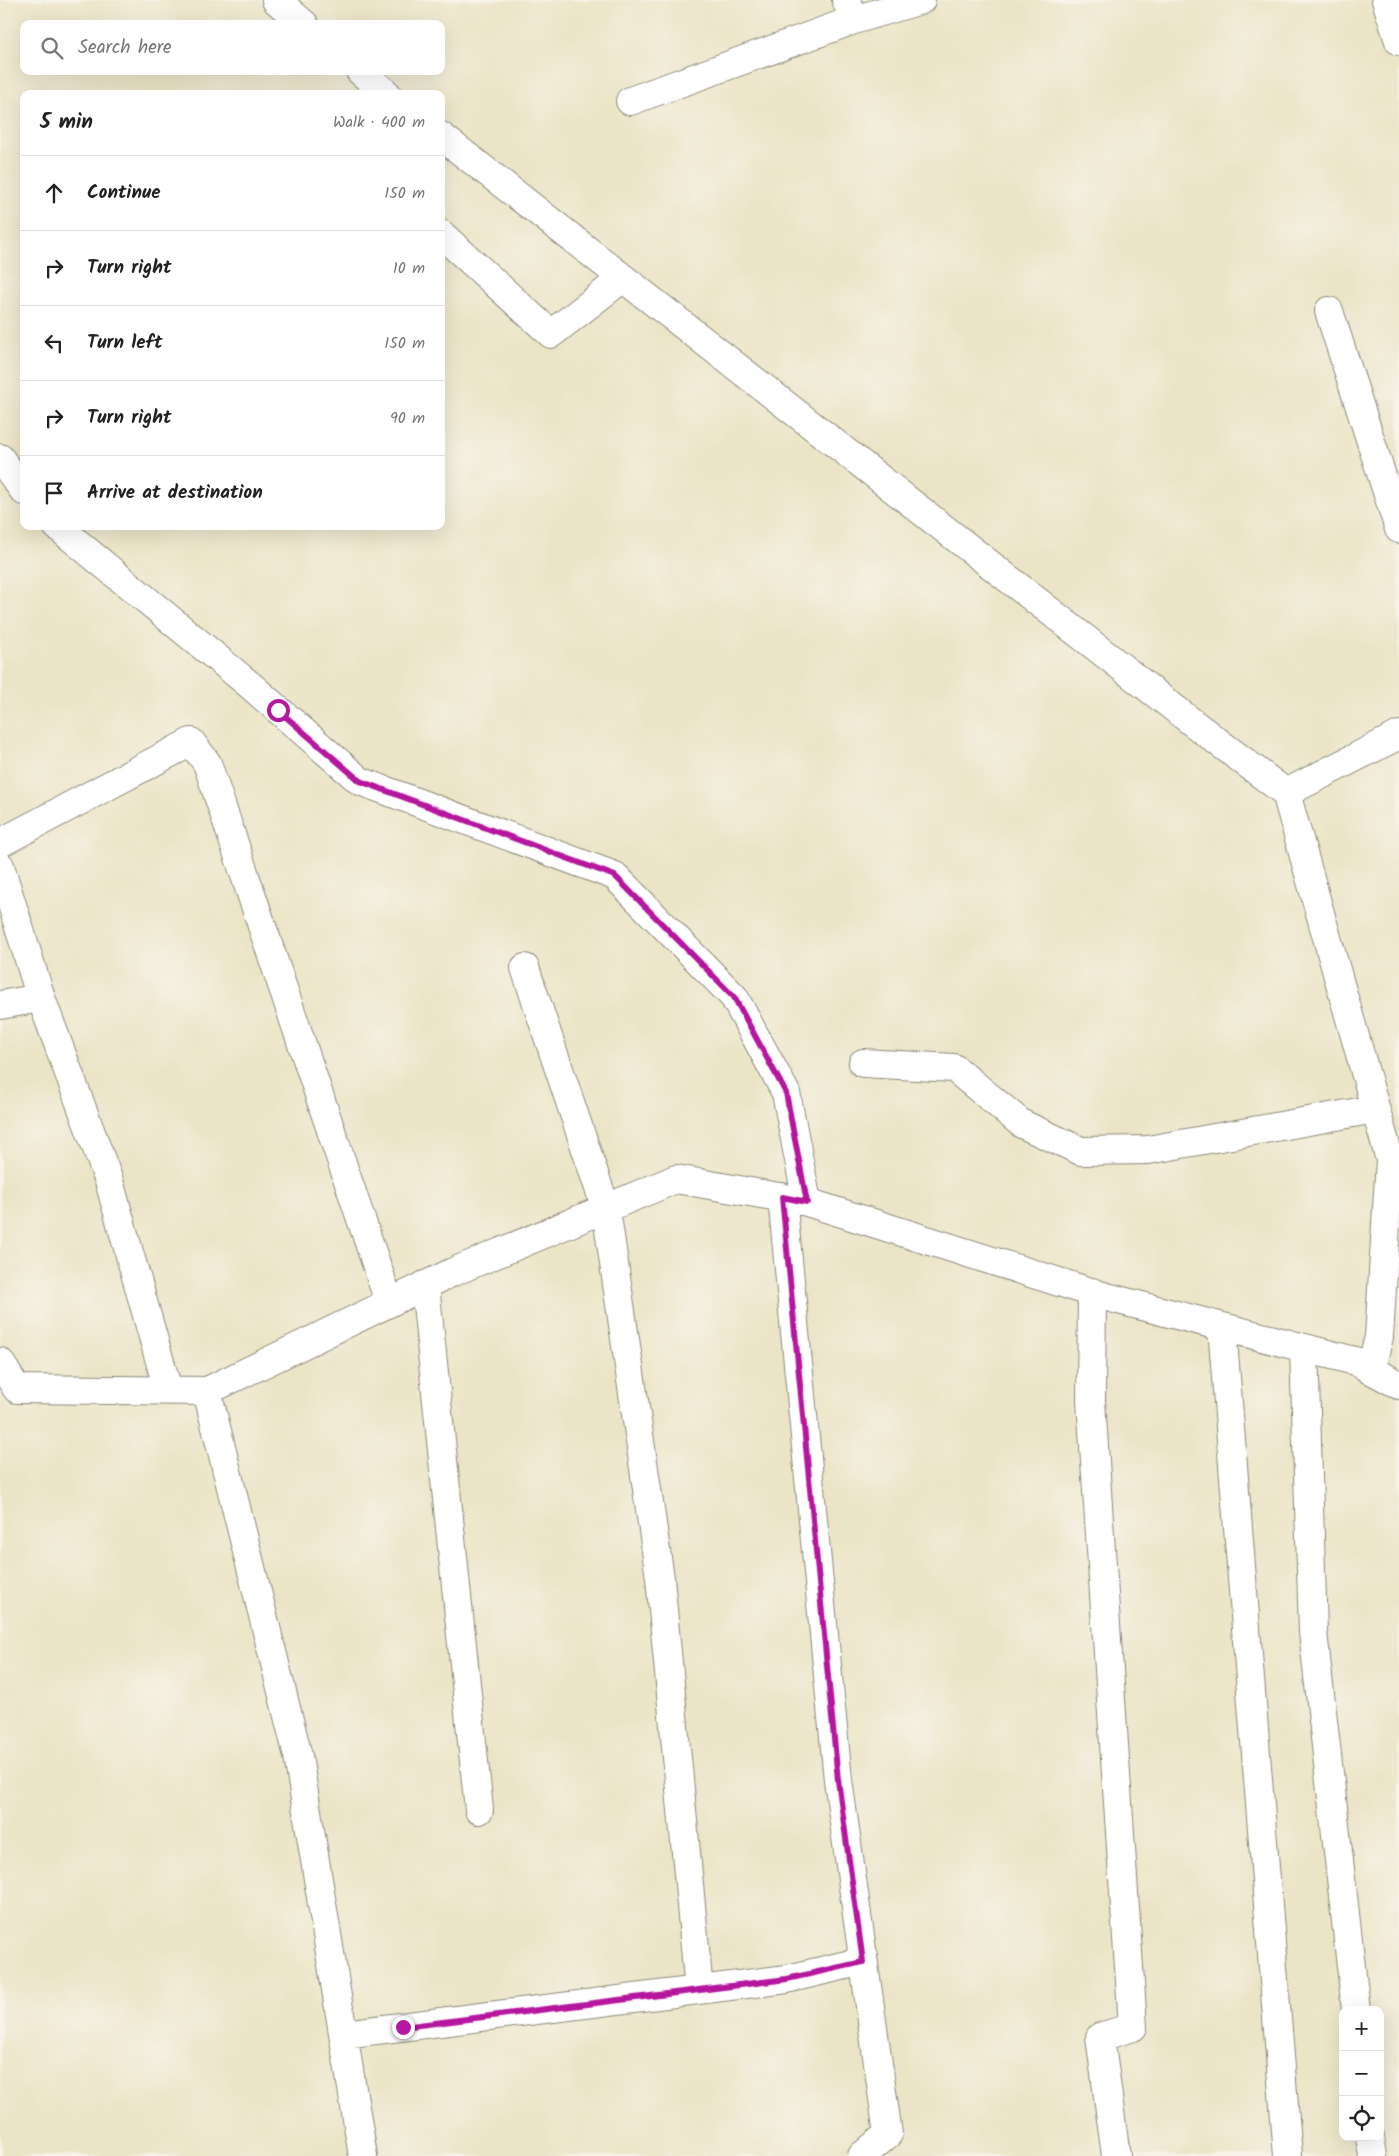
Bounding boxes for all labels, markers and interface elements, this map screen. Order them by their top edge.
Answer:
search box [20,20,445,75]
text: Search here [78,33,172,63]
icon: search [38,34,66,62]
text: 5 min [40,106,93,139]
text: Walk · 400 m [333,110,425,135]
text: Continue [87,178,160,208]
icon: ahead [40,179,68,207]
text: 150 m [384,181,425,206]
text: Turn right [87,253,172,283]
icon: right [40,254,68,282]
text: 10 m [393,256,425,281]
text: Turn left [87,328,162,358]
icon: left [40,329,68,357]
text: 150 m [384,331,425,356]
text: Turn right [87,403,172,433]
icon: right [40,404,68,432]
text: 90 m [390,406,425,431]
text: Arrive at destination [87,478,263,508]
icon: arrive [40,479,68,507]
route start [267,699,290,722]
map controls [1339,2006,1384,2141]
button: + [1339,2006,1384,2051]
route end [392,2016,415,2039]
button: − [1339,2051,1384,2096]
button: locate [1339,2096,1384,2141]

